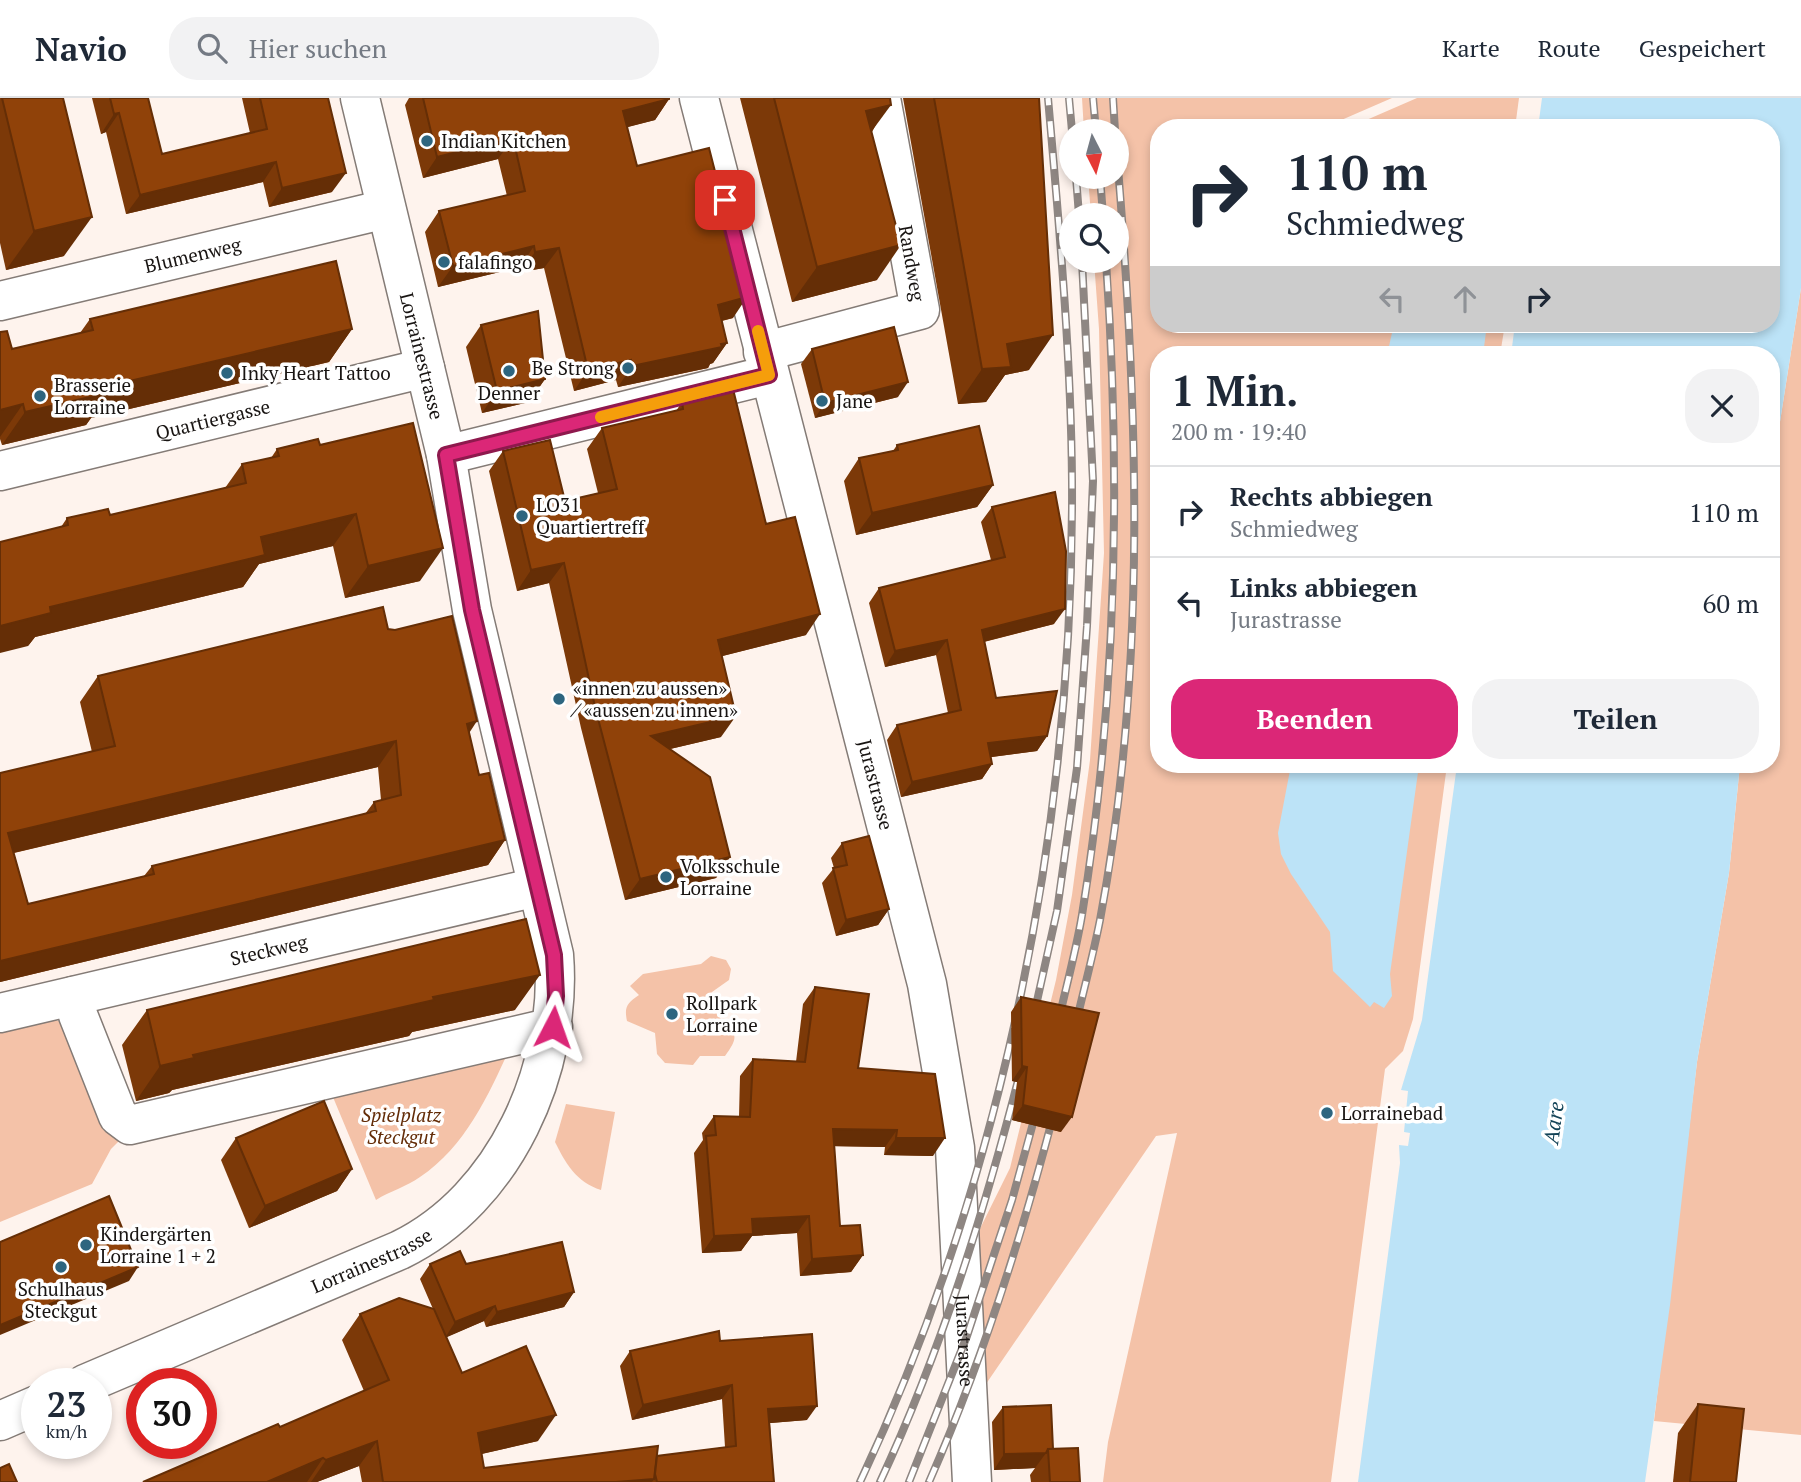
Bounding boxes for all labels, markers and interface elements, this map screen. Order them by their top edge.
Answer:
search box [169,17,659,80]
text: Navio [35,27,127,70]
icon: search [193,29,231,67]
text: Hier suchen [249,31,387,65]
text: Karte [1442,32,1500,64]
text: Route [1538,32,1601,64]
text: Gespeichert [1639,32,1766,64]
north arrow [1059,119,1129,189]
map controls [1059,119,1129,273]
place label: Indian Kitchen [441,128,567,153]
marker: Indian Kitchen [419,133,435,149]
text: 110 m [1286,139,1428,204]
icon: right [1171,147,1262,238]
pin [695,170,755,230]
icon: arrive [706,181,744,219]
text: Schmiedweg [1286,202,1464,244]
button: search [1059,203,1129,273]
street label: Randweg [894,223,932,304]
street label: Blumenweg [142,231,244,278]
place label: falafingo [458,249,533,274]
marker: falafingo [436,254,452,270]
icon: left [1373,280,1411,318]
icon: ahead [1446,280,1484,318]
icon: right [1519,280,1557,318]
street label: Lorrainestrasse [395,290,450,422]
place label: Be Strong [532,355,615,380]
place label: Inky Heart Tattoo [241,360,391,385]
marker: Be Strong [620,360,636,376]
text: 1 Min. [1171,362,1299,418]
marker: Denner [501,363,517,379]
marker: Inky Heart Tattoo [219,365,235,381]
button: close [1685,369,1759,443]
place label: Brasserie Lorraine [54,372,131,419]
place label: Denner [478,380,541,405]
marker: Brasserie Lorraine [32,388,48,404]
place label: Jane [836,388,873,413]
street label: Quartiergasse [153,393,273,445]
marker: Jane [814,393,830,409]
text: 200 m · 19:40 [1171,416,1306,447]
text: Rechts abbiegen [1230,479,1433,513]
place label: LO31 Quartiertreff [536,492,646,539]
icon: right [1171,493,1209,531]
text: 110 m [1689,495,1759,529]
marker: LO31 Quartiertreff [514,508,530,524]
text: Schmiedweg [1230,513,1358,544]
text: Links abbiegen [1230,570,1418,604]
icon: left [1171,584,1209,622]
text: 60 m [1703,586,1759,620]
text: Jurastrasse [1230,604,1342,635]
place label: «innen zu aussen» ⁄ «aussen zu innen» [570,675,738,722]
button: Beenden [1171,679,1458,759]
button: Teilen [1472,679,1759,759]
marker: «innen zu aussen» ⁄ «aussen zu innen» [551,691,567,707]
street label: Jurastrasse [853,737,900,832]
place label: Volksschule Lorraine [680,853,780,900]
marker: Volksschule Lorraine [658,869,674,885]
street label: Steckweg [227,928,311,971]
position arrow [516,990,590,1064]
place label: Rollpark Lorraine [686,990,758,1037]
marker: Rollpark Lorraine [664,1006,680,1022]
water label: Aare [1536,1099,1570,1148]
place label: Lorrainebad [1341,1100,1444,1125]
park label: Spielplatz Steckgut [361,1102,442,1149]
marker: Lorrainebad [1319,1105,1335,1121]
place label: Kindergärten Lorraine 1 + 2 [100,1221,216,1268]
street label: Lorrainestrasse [307,1222,437,1298]
marker: Kindergärten Lorraine 1 + 2 [78,1237,94,1253]
marker: Schulhaus Steckgut [53,1259,69,1275]
place label: Schulhaus Steckgut [18,1276,104,1323]
street label: Jurastrasse [950,1294,980,1387]
speed limit sign: 30 [126,1368,217,1459]
text: 23 [47,1381,86,1427]
text: km/h [46,1419,87,1443]

